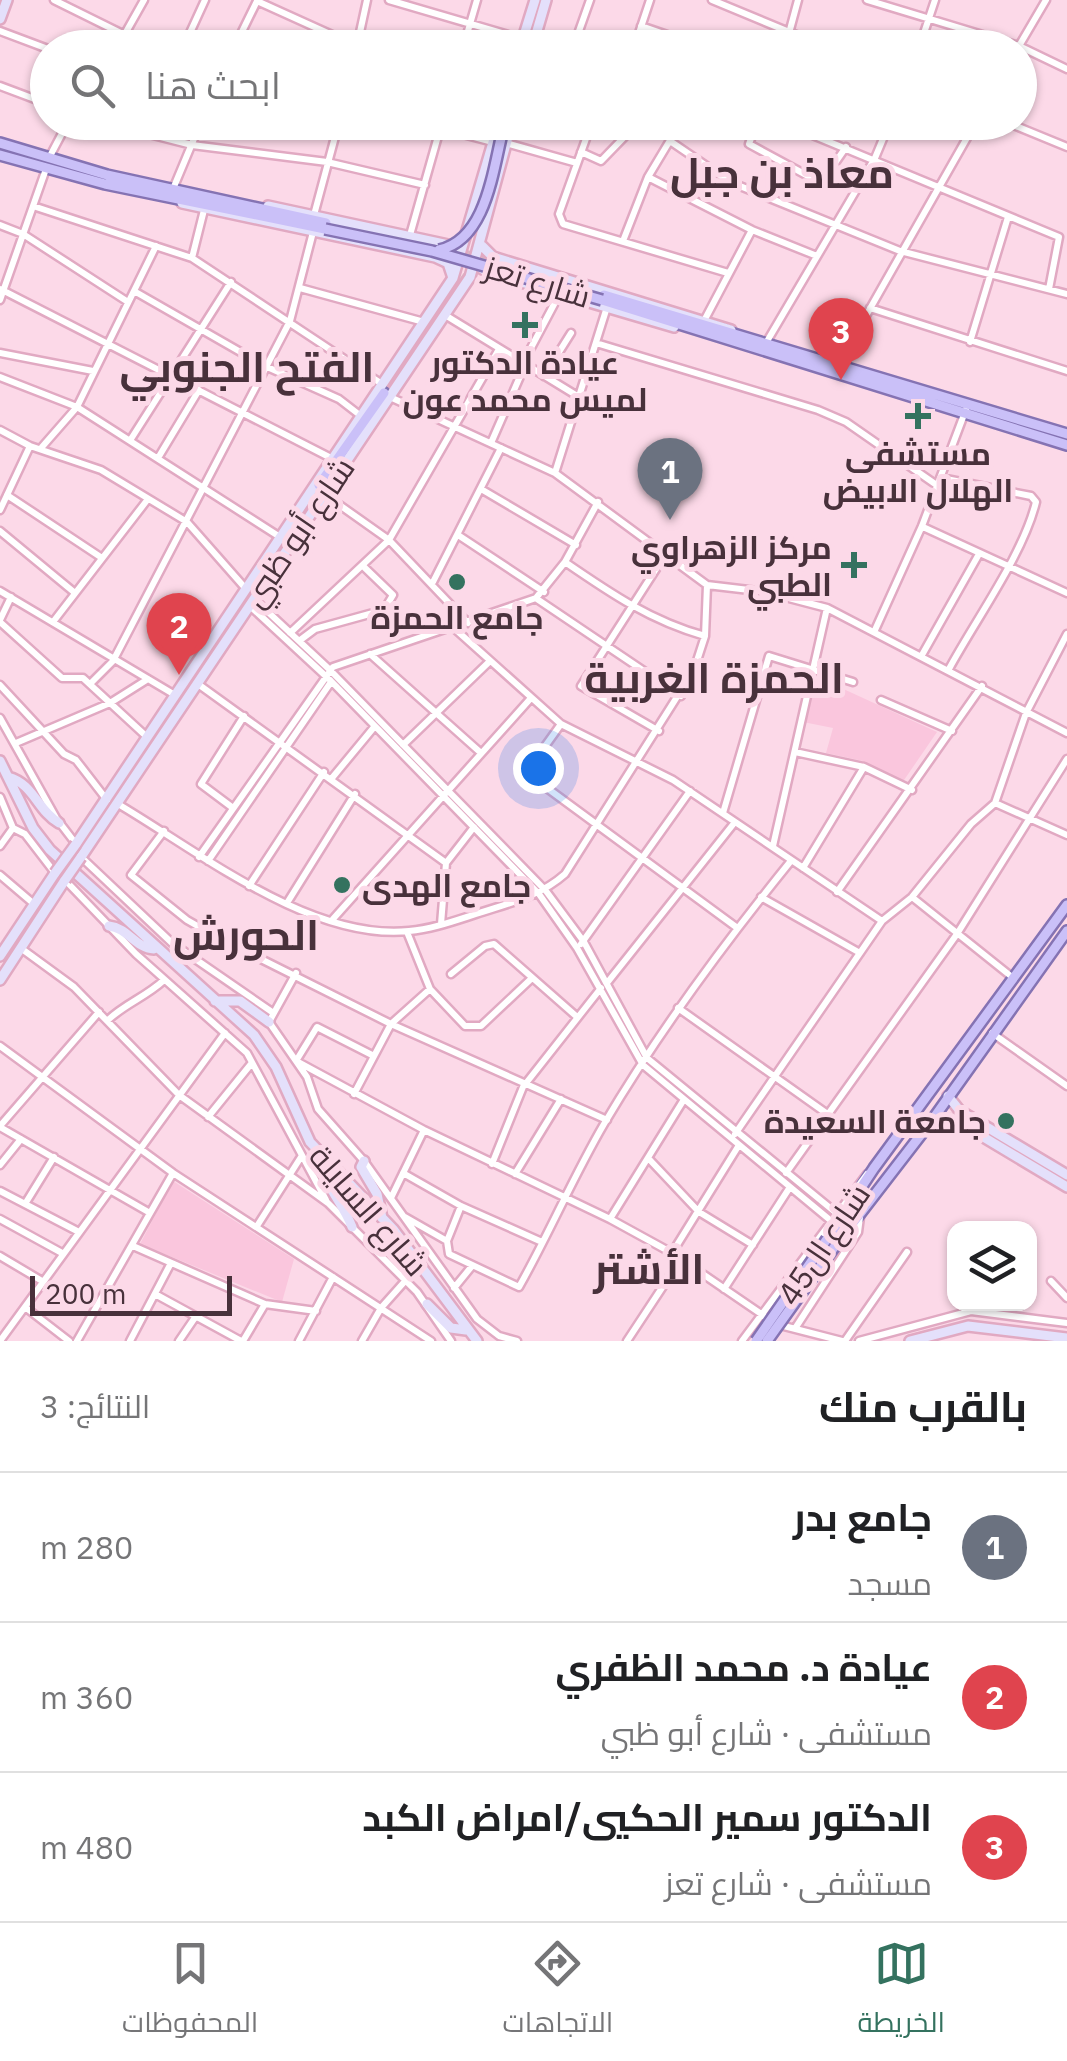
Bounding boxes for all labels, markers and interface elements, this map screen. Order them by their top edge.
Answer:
search box [30,30,1037,140]
icon: search [65,58,120,113]
text: ابحث هنا [145,60,281,109]
district label: معاذ بن جبل [670,145,894,200]
street label: شارع تعز [478,245,596,319]
pin: 3 [808,298,874,380]
marker: عيادة الدكتور لميس محمد عون [512,312,538,338]
district label: الفتح الجنوبي [120,339,374,401]
place label: عيادة الدكتور لميس محمد عون [403,341,648,420]
marker: مستشفى الهلال الابيض [905,403,931,429]
place label: مستشفى الهلال الابيض [823,432,1013,511]
pin: 1 [638,438,702,520]
street label: شارع أبو ظبي [232,449,368,618]
place label: مركز الزهراوي الطبي [631,526,832,611]
marker: مركز الزهراوي الطبي [841,552,867,578]
marker: جامع الحمزة [446,571,468,593]
pin: 2 [146,592,212,675]
place label: جامع الحمزة [370,596,544,640]
district label: الحمزة الغربية [584,650,844,705]
your location [513,743,564,794]
place label: جامع الهدى [362,864,531,908]
marker: جامع الهدى [331,874,353,896]
district label: الحورش [173,907,319,962]
place label: جامعة السعيدة [764,1100,986,1142]
marker: جامعة السعيدة [995,1110,1017,1132]
street label: شارع السايلة [299,1136,438,1286]
street label: شارع ال45 [767,1175,881,1314]
map controls [947,1221,1037,1311]
button: layers [947,1221,1037,1311]
district label: الأشتر [593,1241,704,1296]
scale bar [30,1271,232,1316]
text: 200 m [45,1275,126,1312]
text: بالقرب منك [819,1379,1027,1434]
text: النتائج: 3 [40,1385,150,1427]
text: جامع بدر [793,1492,932,1541]
text: 280 m [40,1526,133,1568]
text: 1 [985,1526,1004,1568]
text: مسجد [848,1562,932,1604]
text: عيادة د. محمد الظفري [555,1642,932,1691]
text: 360 m [40,1676,133,1718]
text: 2 [985,1676,1004,1718]
text: مستشفى · شارع أبو ظبي [601,1712,932,1754]
text: الدكتور سمير الحكيي/امراض الكبد [362,1792,932,1841]
text: 480 m [40,1826,133,1868]
text: 3 [985,1826,1004,1868]
text: مستشفى · شارع تعز [665,1862,932,1904]
tab: المحفوظات [122,1936,258,2048]
tab: الاتجاهات [503,1936,613,2048]
tab: الخريطة [858,1936,945,2048]

